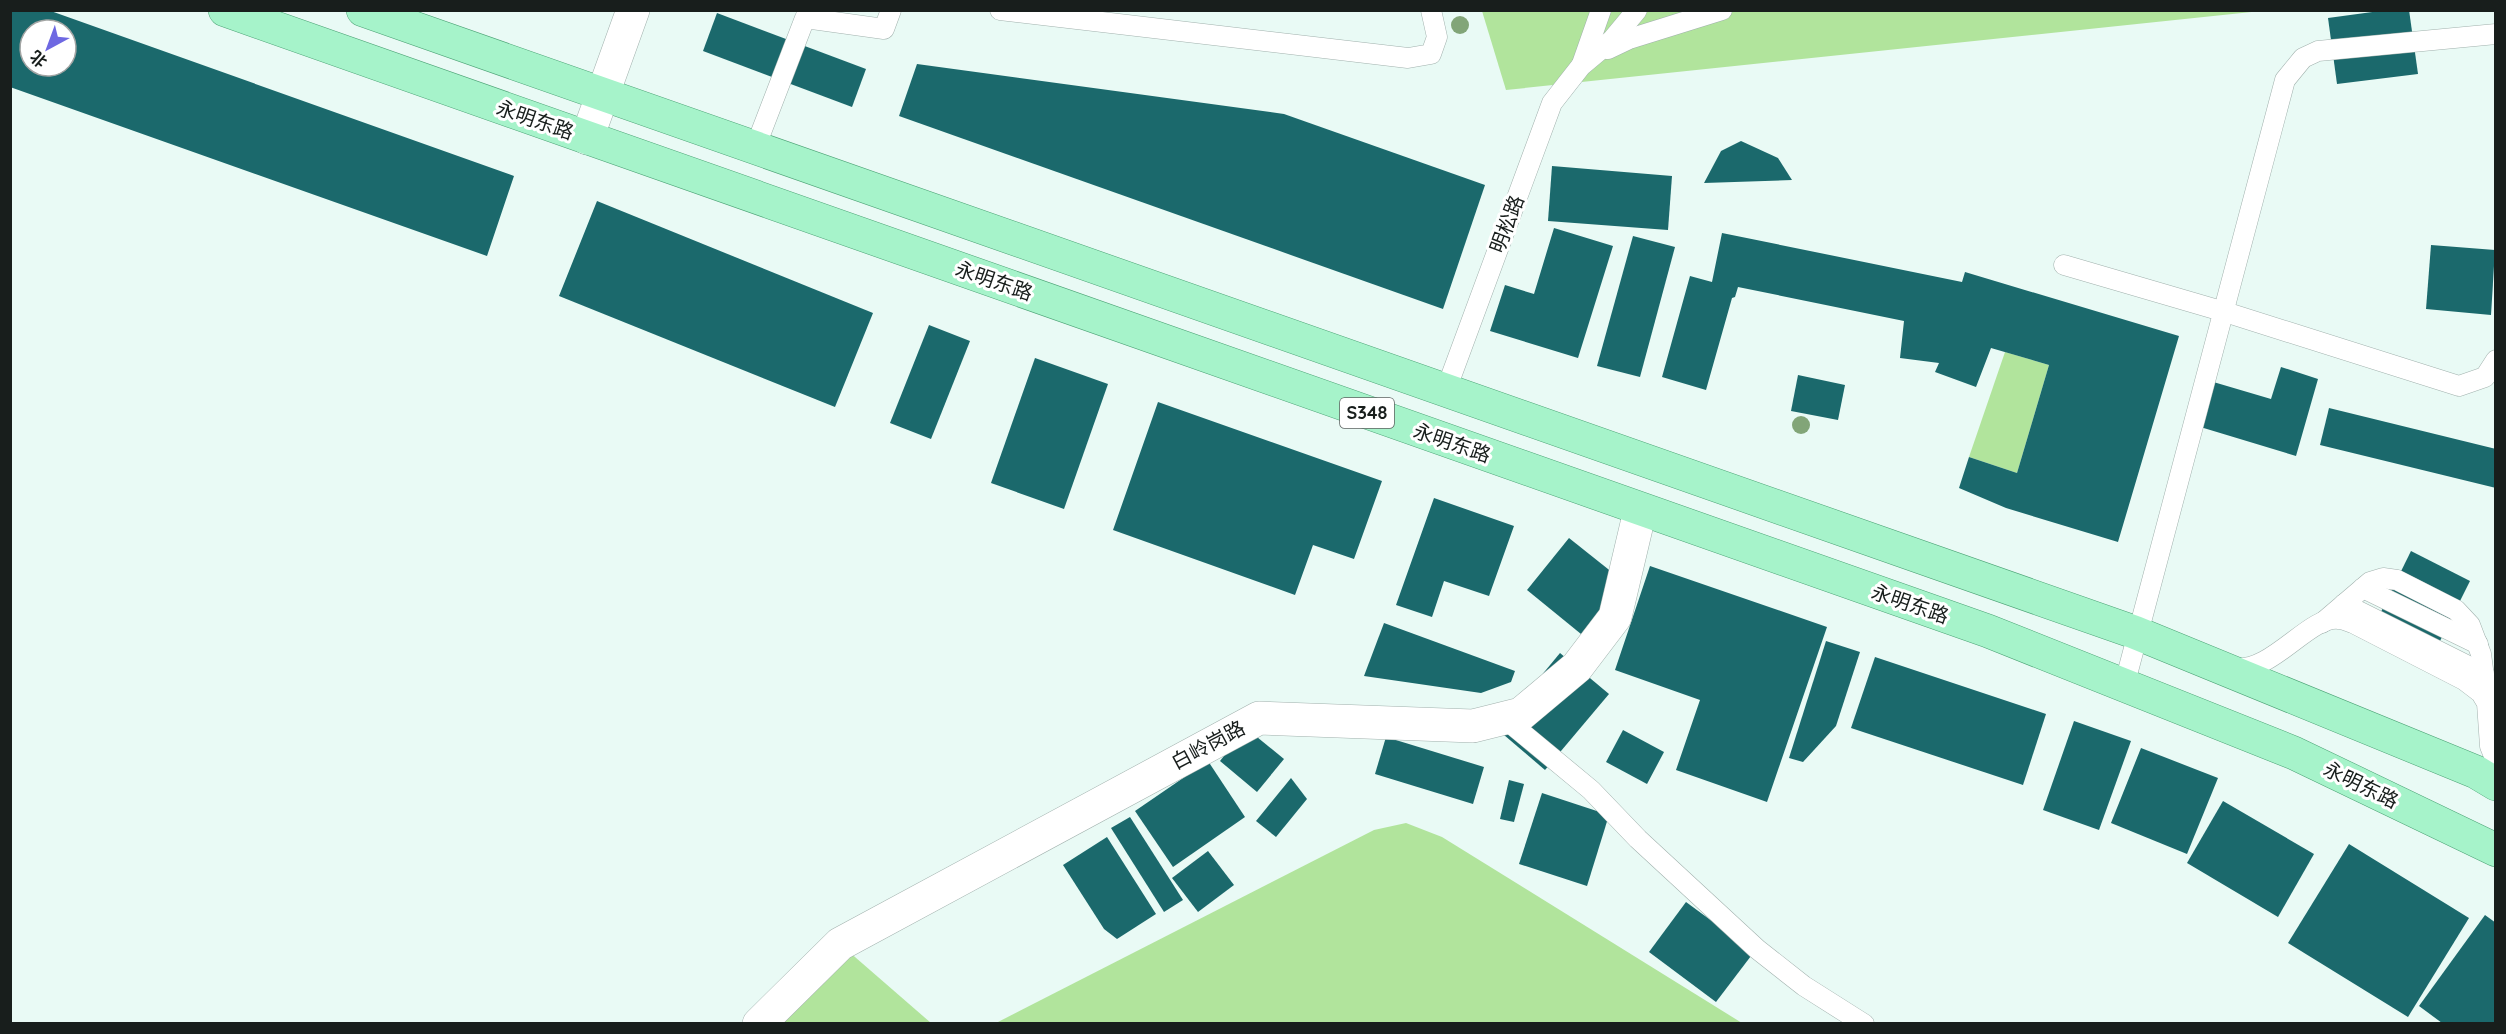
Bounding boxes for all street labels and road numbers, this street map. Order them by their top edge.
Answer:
street label: 永明东路 [493,95,577,144]
street label: 明松路 [1484,191,1529,256]
street label: 永明东路 [952,256,1036,305]
road number: S348 [1340,398,1394,428]
street label: 永明东路 [1410,418,1494,467]
street label: 永明东路 [1868,579,1952,628]
street label: 白岭岗路 [1167,715,1249,774]
street label: 永明东路 [2320,756,2403,813]

